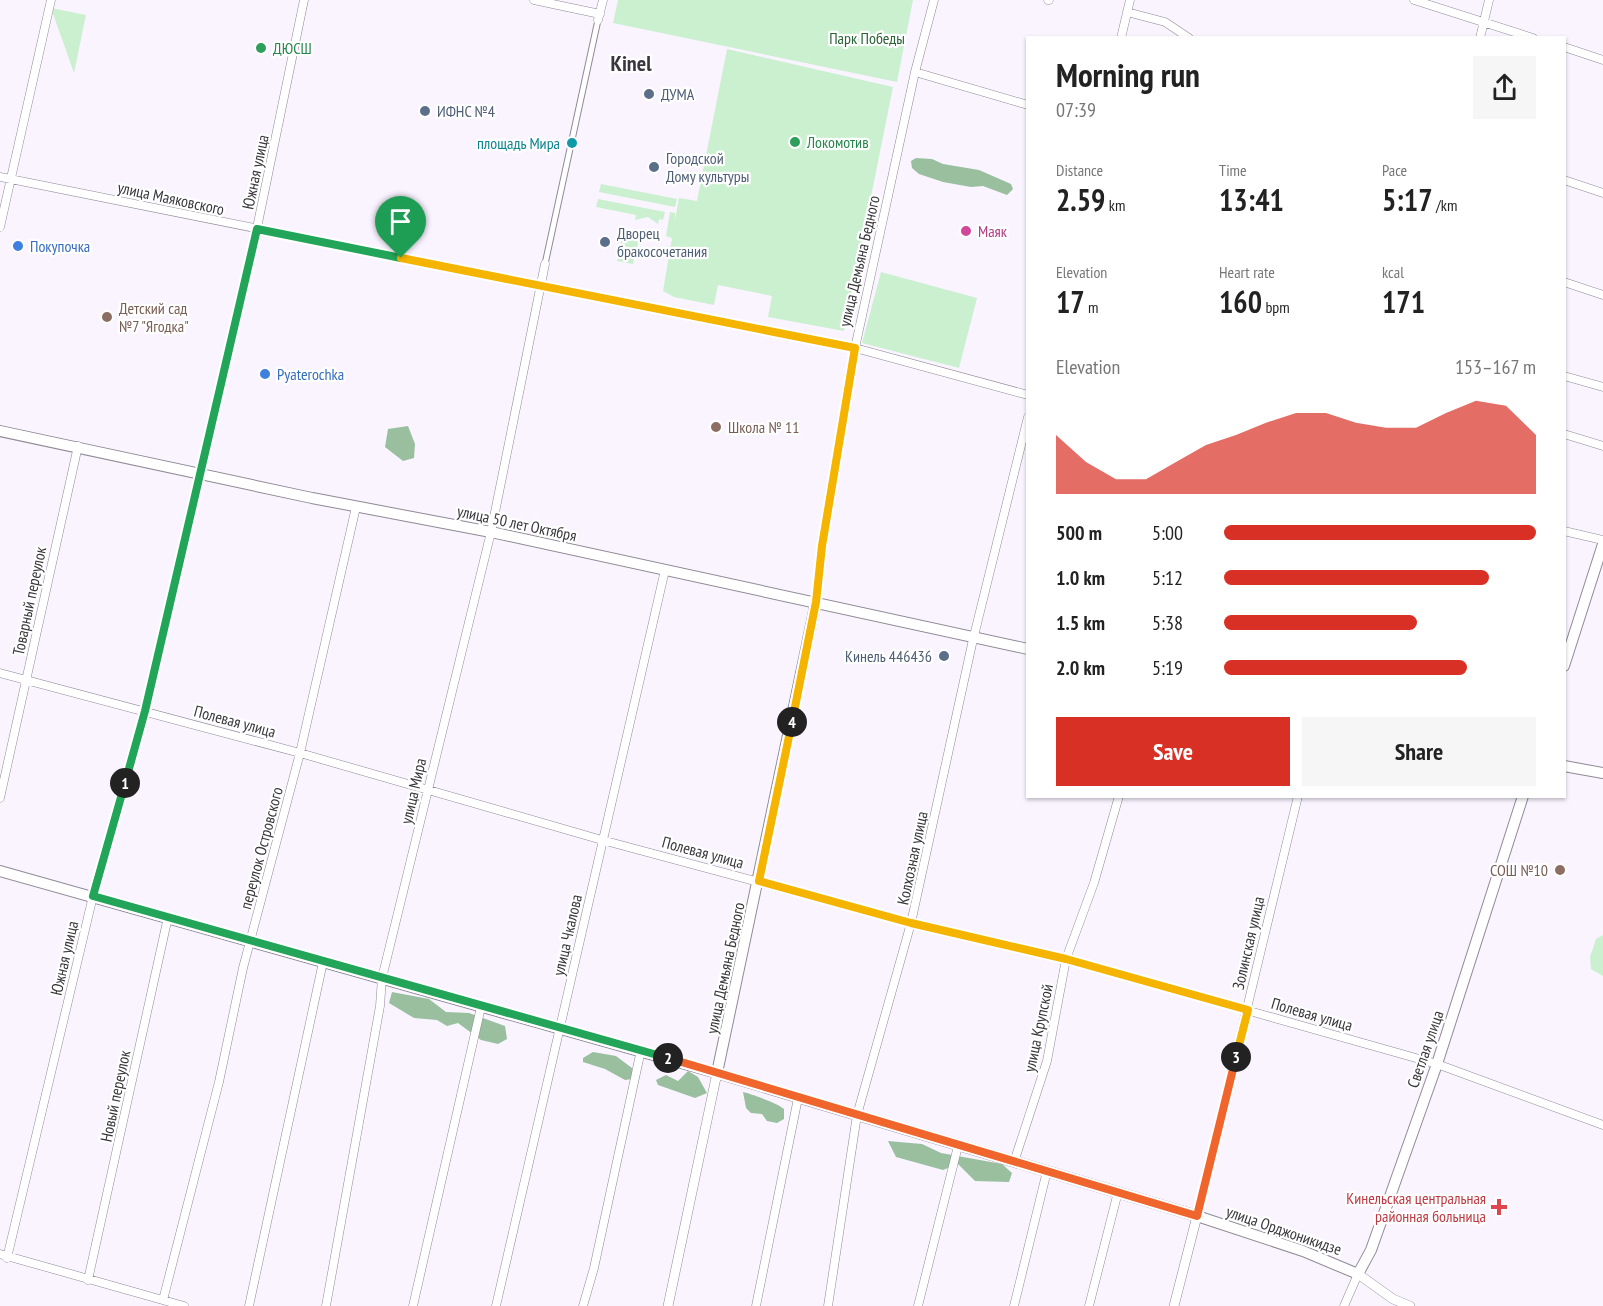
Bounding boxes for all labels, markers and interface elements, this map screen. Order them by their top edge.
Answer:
park label: Парк Победы [829,28,905,48]
place label: ДЮСШ [273,38,312,58]
marker: ДЮСШ [254,41,268,55]
district label: Kinel [610,49,652,77]
text: Morning run [1056,53,1200,96]
button: share [1473,56,1536,119]
place label: ДУМА [661,84,695,104]
marker: ДУМА [642,87,656,101]
text: 07:39 [1056,97,1096,123]
place label: ИФНС №4 [437,101,495,121]
marker: ИФНС №4 [418,104,432,118]
place label: Локомотив [806,132,869,152]
street label: Южная улица [237,133,273,211]
place label: площадь Мира [477,133,560,153]
marker: Локомотив [788,135,802,149]
marker: площадь Мира [565,136,579,150]
place label: Городской Дому культуры [666,148,749,186]
marker: Городской Дому культуры [647,160,661,174]
text: Distance [1056,160,1103,180]
text: Time [1219,160,1247,180]
text: Pace [1382,160,1407,180]
street label: улица Маяковского [116,177,226,219]
text: 2.59 [1056,180,1105,219]
text: 13:41 [1219,180,1284,219]
text: 5:17 [1382,180,1433,219]
street label: улица Демьяна Бедного [834,193,884,329]
text: km [1105,195,1125,215]
text: /km [1433,195,1457,215]
pin [375,196,426,258]
icon: arrive [384,205,417,238]
place label: Маяк [978,221,1008,241]
place label: Дворец бракосочетания [617,223,707,261]
marker: Маяк [959,224,973,238]
marker: Дворец бракосочетания [598,235,612,249]
place label: Покупочка [30,236,90,256]
marker: Покупочка [11,239,25,253]
text: Elevation [1056,262,1107,282]
text: Heart rate [1219,262,1275,282]
text: kcal [1382,262,1404,282]
text: 17 [1056,282,1085,321]
text: 160 [1219,282,1262,321]
text: 171 [1382,282,1425,321]
text: m [1085,297,1099,317]
text: bpm [1262,297,1290,317]
place label: Детский сад №7 "Ягодка" [119,298,189,336]
marker: Детский сад №7 "Ягодка" [100,310,114,324]
text: Elevation [1056,354,1120,380]
text: 153–167 m [1455,354,1536,380]
place label: Pyaterochka [277,364,344,384]
marker: Pyaterochka [258,367,272,381]
place label: Школа № 11 [728,417,799,437]
marker: Школа № 11 [709,420,723,434]
street label: улица 50 лет Октября [455,501,579,545]
text: 500 m [1056,520,1102,546]
text: 5:00 [1152,520,1183,546]
street label: Товарный переулок [8,544,50,657]
text: 1.0 km [1056,565,1105,591]
text: 5:12 [1152,565,1183,591]
text: 1.5 km [1056,610,1105,636]
text: 5:38 [1152,610,1183,636]
place label: Кинель 446436 [845,646,932,666]
marker: Кинель 446436 [937,649,951,663]
text: 2.0 km [1056,655,1105,681]
text: 5:19 [1152,655,1183,681]
street label: Полевая улица [192,701,278,741]
pin: 4 [777,707,807,737]
text: 4 [788,712,796,732]
button: Save [1056,717,1290,786]
button: Share [1302,717,1536,786]
street label: улица Мира [396,756,430,826]
pin: 1 [110,768,140,798]
text: 1 [121,773,129,793]
street label: переулок Островского [235,785,287,911]
street label: Колхозная улица [892,809,932,907]
street label: Полевая улица [660,832,746,872]
place label: СОШ №10 [1490,860,1548,880]
marker: СОШ №10 [1553,863,1567,877]
street label: улица Чкалова [548,892,586,978]
street label: Золинская улица [1228,894,1268,992]
street label: улица Демьяна Бедного [701,900,749,1036]
street label: Южная улица [46,919,82,997]
street label: улица Крупской [1019,982,1057,1074]
street label: Полевая улица [1269,993,1355,1035]
street label: Светлая улица [1402,1008,1448,1090]
pin: 3 [1221,1042,1251,1072]
pin: 2 [653,1043,683,1073]
text: 3 [1232,1047,1240,1067]
street label: Новый переулок [96,1048,135,1144]
text: 2 [664,1048,672,1068]
place label: Кинельская центральная районная больница [1346,1188,1486,1226]
marker: Кинельская центральная районная больница [1490,1198,1508,1216]
street label: улица Орджоникидзе [1224,1201,1344,1259]

